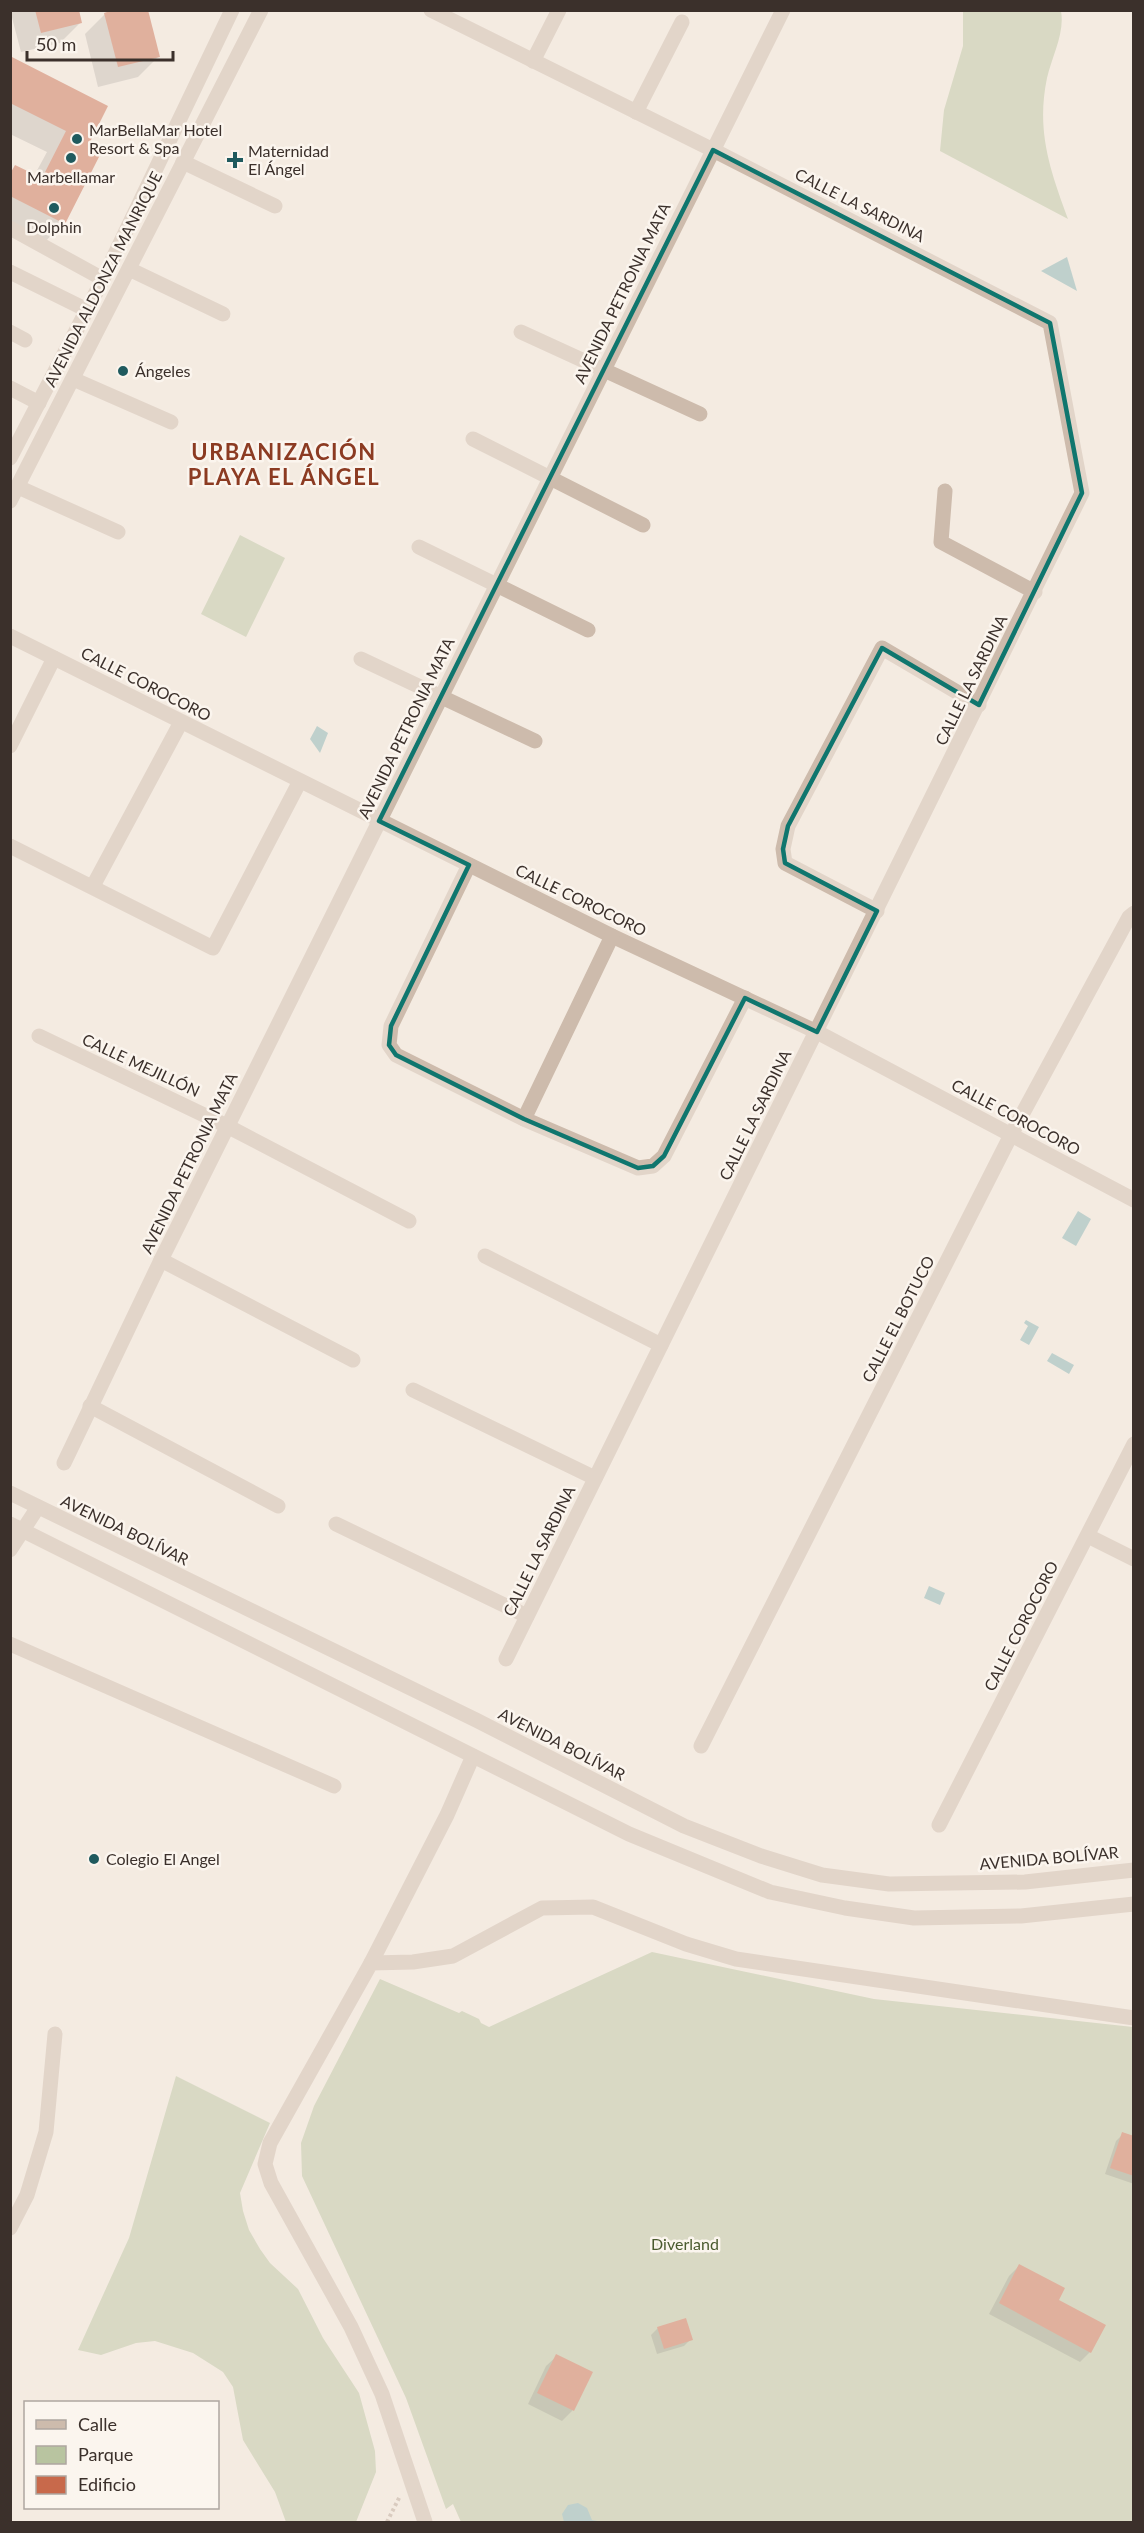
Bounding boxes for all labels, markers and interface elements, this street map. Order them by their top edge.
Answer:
scale bar [27,24,172,62]
text: 50 m [36,33,76,55]
place label: MarBellaMar Hotel Resort & Spa [89,120,222,157]
marker: MarBellaMar Hotel Resort & Spa [70,132,84,146]
place label: Maternidad El Ángel [248,141,329,178]
marker: Marbellamar [64,151,78,165]
marker: Maternidad El Ángel [226,151,244,169]
street label: CALLE LA SARDINA [792,164,928,246]
place label: Marbellamar [27,167,115,186]
street label: AVENIDA ALDONZA MANRIQUE [40,168,165,390]
street label: AVENIDA PETRONIA MATA [569,199,674,386]
marker: Dolphin [47,201,61,215]
place label: Dolphin [26,217,82,236]
place label: Ángeles [135,361,191,380]
marker: Ángeles [116,364,130,378]
district label: URBANIZACIÓN PLAYA EL ÁNGEL [188,438,380,490]
street label: CALLE LA SARDINA [931,611,1010,748]
street label: AVENIDA PETRONIA MATA [353,634,458,821]
street label: CALLE COROCORO [78,643,215,725]
street label: CALLE COROCORO [513,860,650,940]
street label: CALLE MEJILLÓN [79,1029,203,1100]
street label: CALLE LA SARDINA [715,1046,794,1183]
street label: AVENIDA PETRONIA MATA [136,1069,241,1256]
street label: CALLE COROCORO [949,1075,1084,1159]
street label: CALLE EL BOTUCO [857,1252,938,1385]
street label: CALLE LA SARDINA [499,1482,578,1619]
street label: AVENIDA BOLÍVAR [58,1490,192,1569]
street label: CALLE COROCORO [980,1557,1062,1694]
street label: AVENIDA BOLÍVAR [496,1703,629,1784]
street label: AVENIDA BOLÍVAR [979,1842,1119,1873]
place label: Colegio El Angel [106,1849,220,1868]
marker: Colegio El Angel [87,1852,101,1866]
park label: Diverland [651,2234,719,2253]
legend [24,2401,219,2509]
text: Calle [78,2413,117,2435]
text: Parque [78,2443,133,2465]
text: Edificio [78,2473,136,2495]

